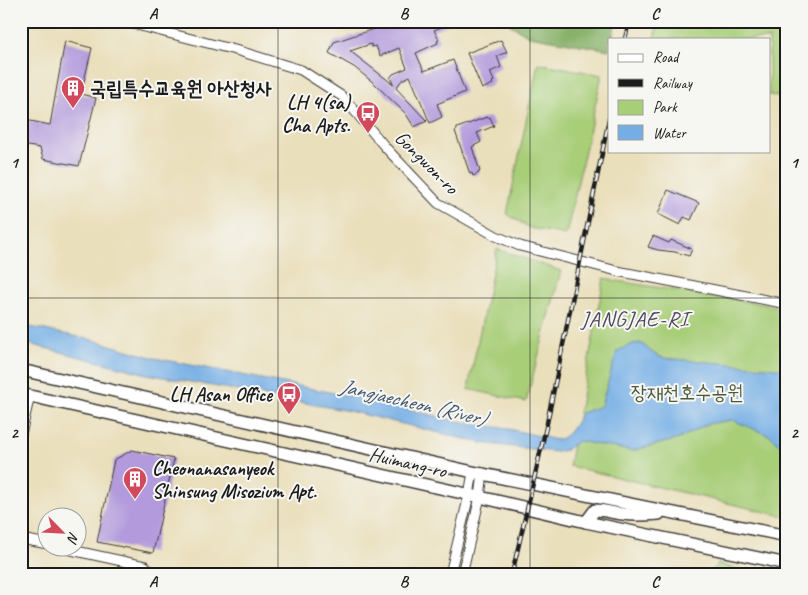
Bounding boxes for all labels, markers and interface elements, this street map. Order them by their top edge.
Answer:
text: A [149,4,159,24]
text: B [400,4,410,24]
text: C [651,4,661,24]
legend [608,38,770,152]
text: Road [653,48,680,67]
text: Railway [653,74,694,93]
building icon: 국립특수교육원 아산청사 [60,75,86,109]
place label: 국립특수교육원 아산청사 [90,76,272,101]
place label: LH 4(sa) Cha Apts. [282,90,351,138]
text: Park [653,98,678,117]
bus stop icon: LH 4(sa) Cha Apts. [355,100,381,134]
text: Water [653,124,687,143]
street label: Gongwon-ro [389,125,464,200]
text: 1 [10,153,19,173]
text: 1 [790,153,799,173]
district label: JANGJAE-RI [580,305,693,333]
water label: Jangjaecheon (River) [336,372,493,432]
park label: 장재천호수공원 [631,380,743,405]
bus stop icon: LH Asan Office [276,381,302,415]
place label: LH Asan Office [170,382,273,407]
text: 2 [10,423,19,443]
text: 2 [790,423,799,443]
street label: Huimang-ro [367,441,450,484]
place label: Cheonanasanyeok Shinsung Misozium Apt. [152,456,317,504]
building icon: Cheonanasanyeok Shinsung Misozium Apt. [122,466,148,500]
north arrow [38,508,88,558]
text: N [63,530,83,547]
text: A [149,572,159,592]
text: B [400,572,410,592]
text: C [651,572,661,592]

